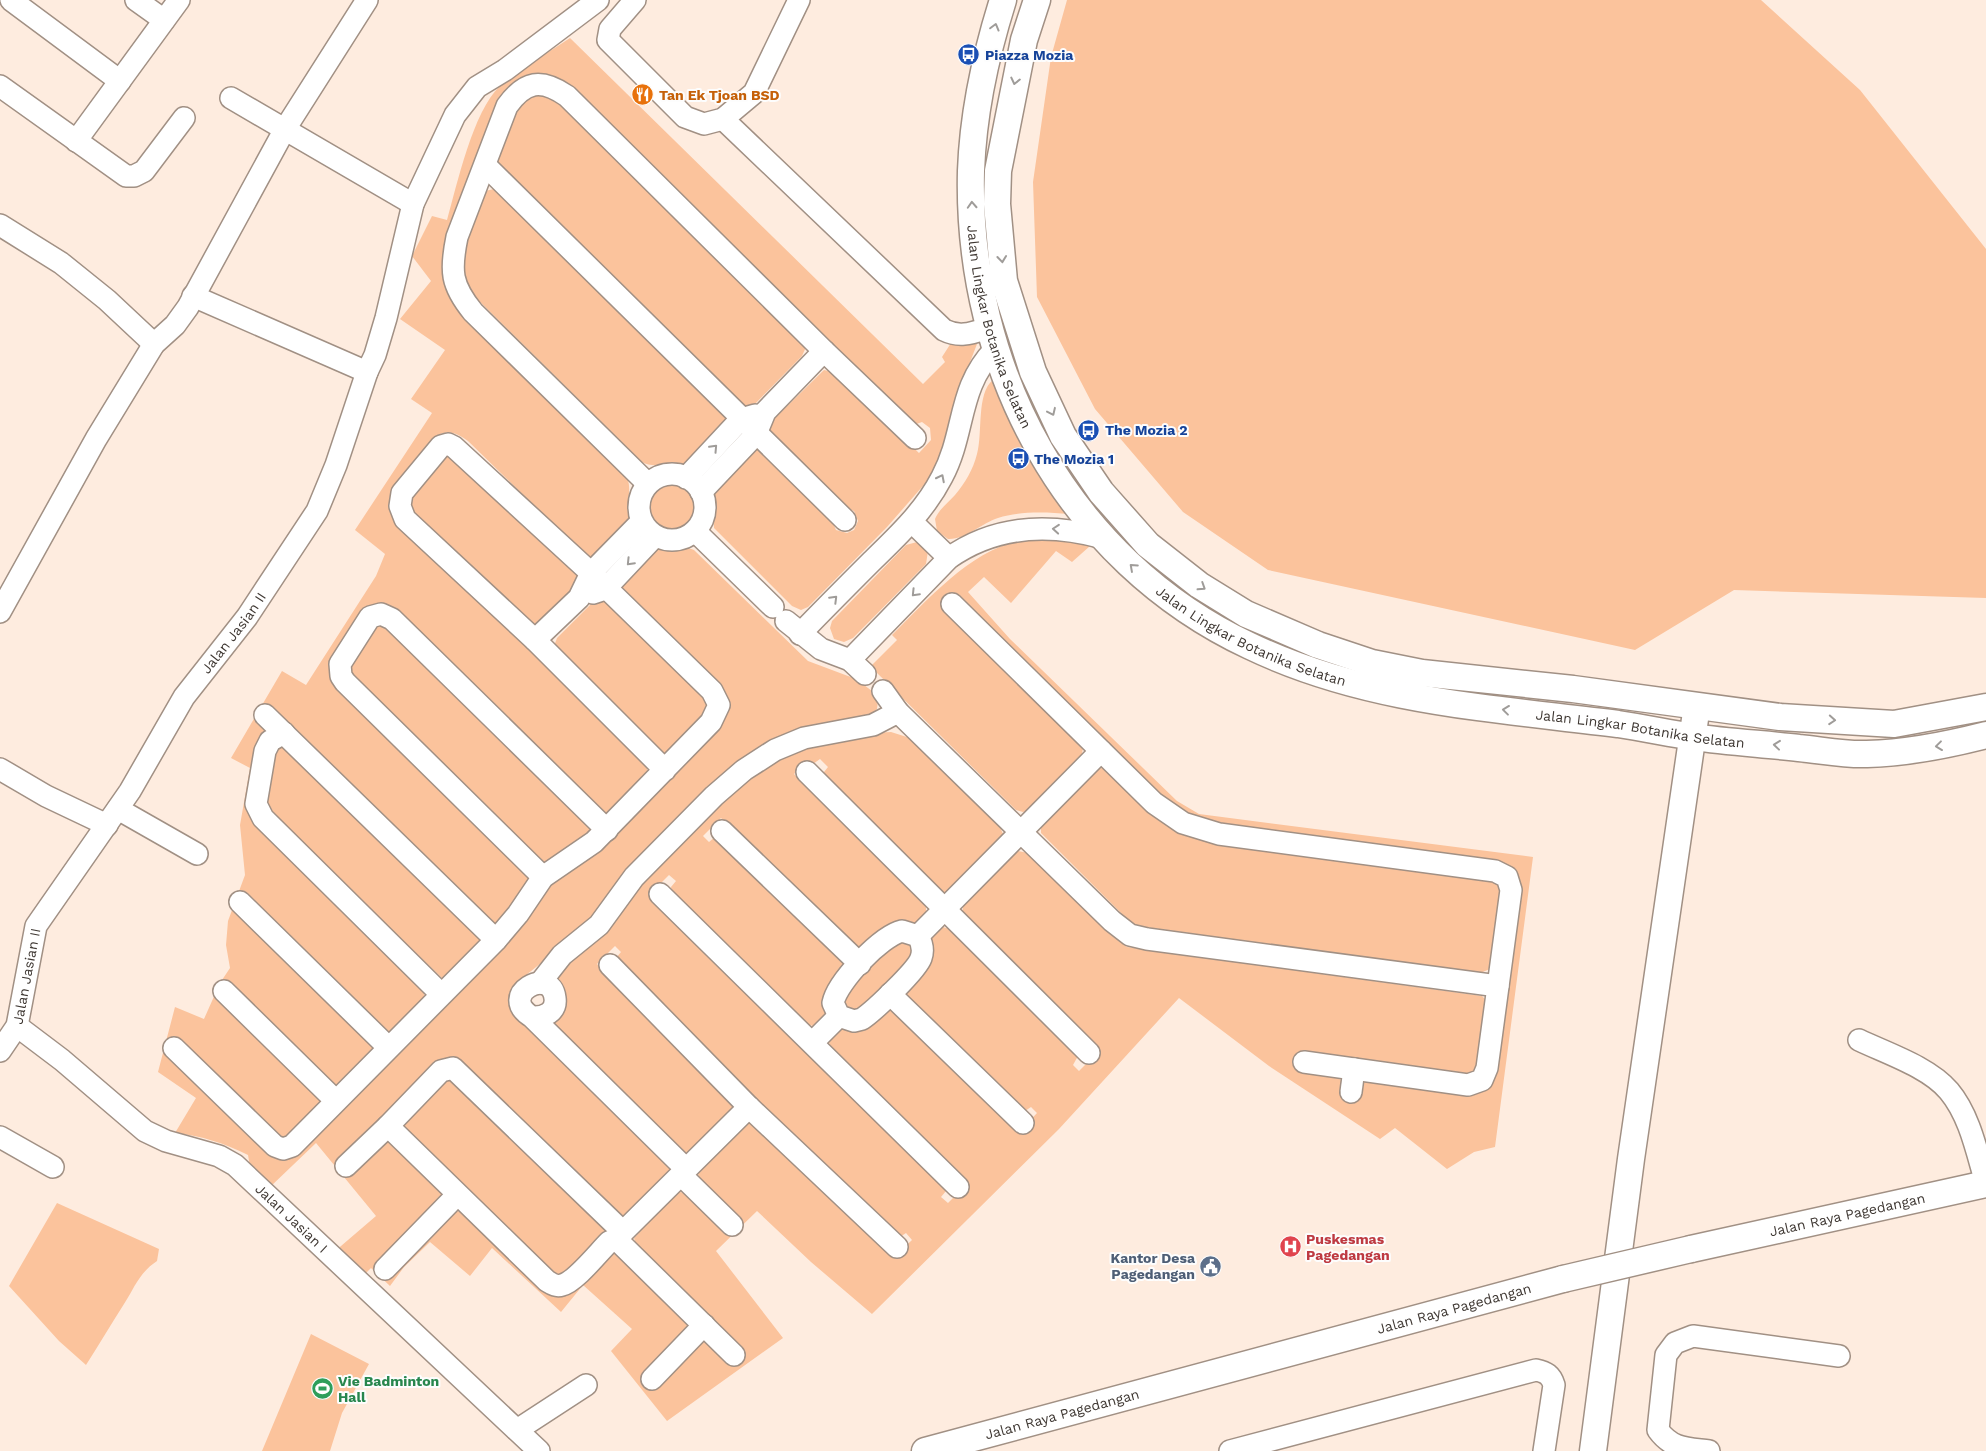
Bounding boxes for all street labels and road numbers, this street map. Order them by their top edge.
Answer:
street label: Jalan Lingkar Botanika Selatan [964,224,1035,431]
street label: Jalan Lingkar Botanika Selatan [1153,582,1348,689]
street label: Jalan Jasian II [198,589,269,677]
street label: Jalan Lingkar Botanika Selatan [1535,706,1745,751]
street label: Jalan Jasian II [10,927,43,1025]
street label: Jalan Jasian I [252,1180,331,1256]
street label: Jalan Raya Pagedangan [1768,1190,1927,1239]
street label: Jalan Raya Pagedangan [1375,1280,1533,1337]
street label: Jalan Raya Pagedangan [983,1386,1141,1442]

